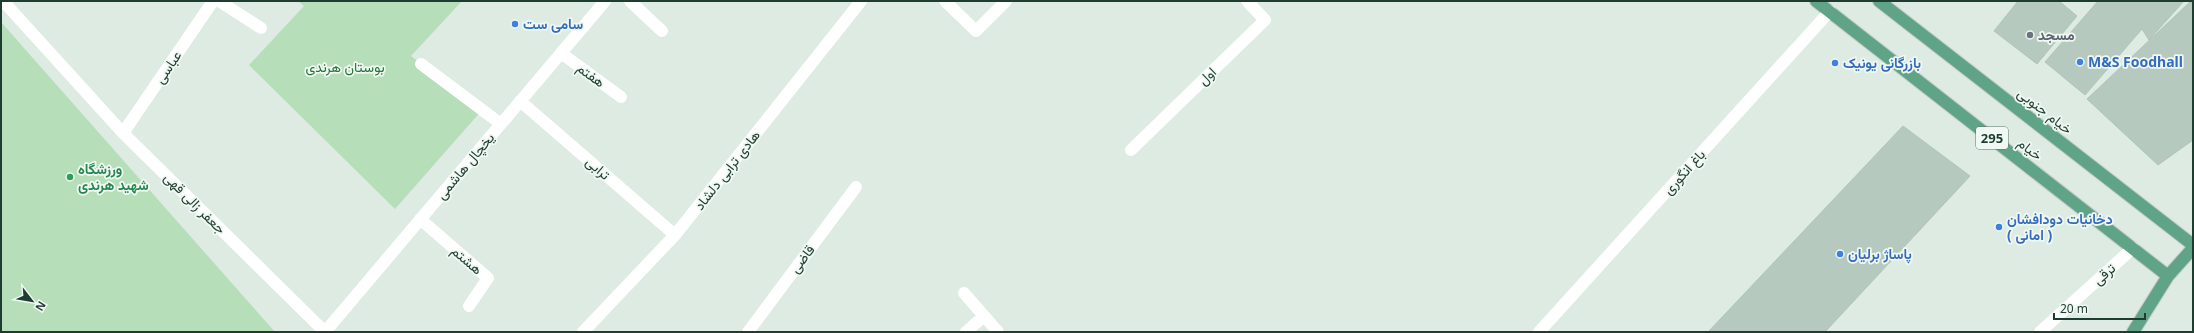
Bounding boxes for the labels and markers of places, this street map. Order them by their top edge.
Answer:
place label: سامی ست [523,14,583,33]
marker: سامی ست [510,19,520,29]
place label: مسجد [2038,25,2075,44]
marker: مسجد [2025,30,2035,40]
place label: M&S Foodhall [2088,52,2183,71]
place label: بازرگانی یونیک [1843,53,1921,72]
marker: M&S Foodhall [2075,57,2085,67]
marker: بازرگانی یونیک [1830,58,1840,68]
place label: ورزشگاه شهید هرندی [78,159,149,194]
marker: ورزشگاه شهید هرندی [65,172,75,182]
place label: دخانیات دودافشان ( امانی ) [2007,209,2113,244]
marker: دخانیات دودافشان ( امانی ) [1994,222,2004,232]
place label: پاساژ برلیان [1848,244,1912,264]
marker: پاساژ برلیان [1835,249,1845,259]

